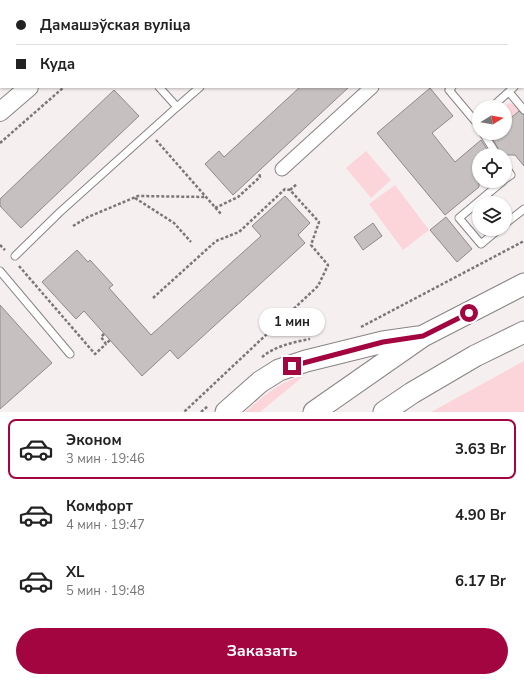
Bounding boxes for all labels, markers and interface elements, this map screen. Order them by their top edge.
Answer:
text: Дамашэўская вуліца [40,15,191,35]
text: Куда [40,54,75,74]
north arrow [472,100,512,140]
map controls [472,100,512,236]
button: locate [472,148,512,188]
button: layers [472,196,512,236]
route start [460,304,478,322]
callout: 1 мин [259,308,325,336]
text: 1 мин [274,313,310,331]
route end [283,357,301,375]
text: Эконом [66,430,122,450]
icon: car [18,431,54,467]
text: 3.63 Br [455,439,506,459]
text: 3 мин · 19:46 [66,450,145,468]
text: Комфорт [66,496,133,516]
icon: car [18,497,54,533]
text: 4.90 Br [455,505,506,525]
text: 4 мин · 19:47 [66,516,145,534]
text: XL [66,562,85,582]
icon: car [18,563,54,599]
text: 6.17 Br [455,571,506,591]
text: 5 мин · 19:48 [66,582,145,600]
button: Заказать [16,628,508,674]

